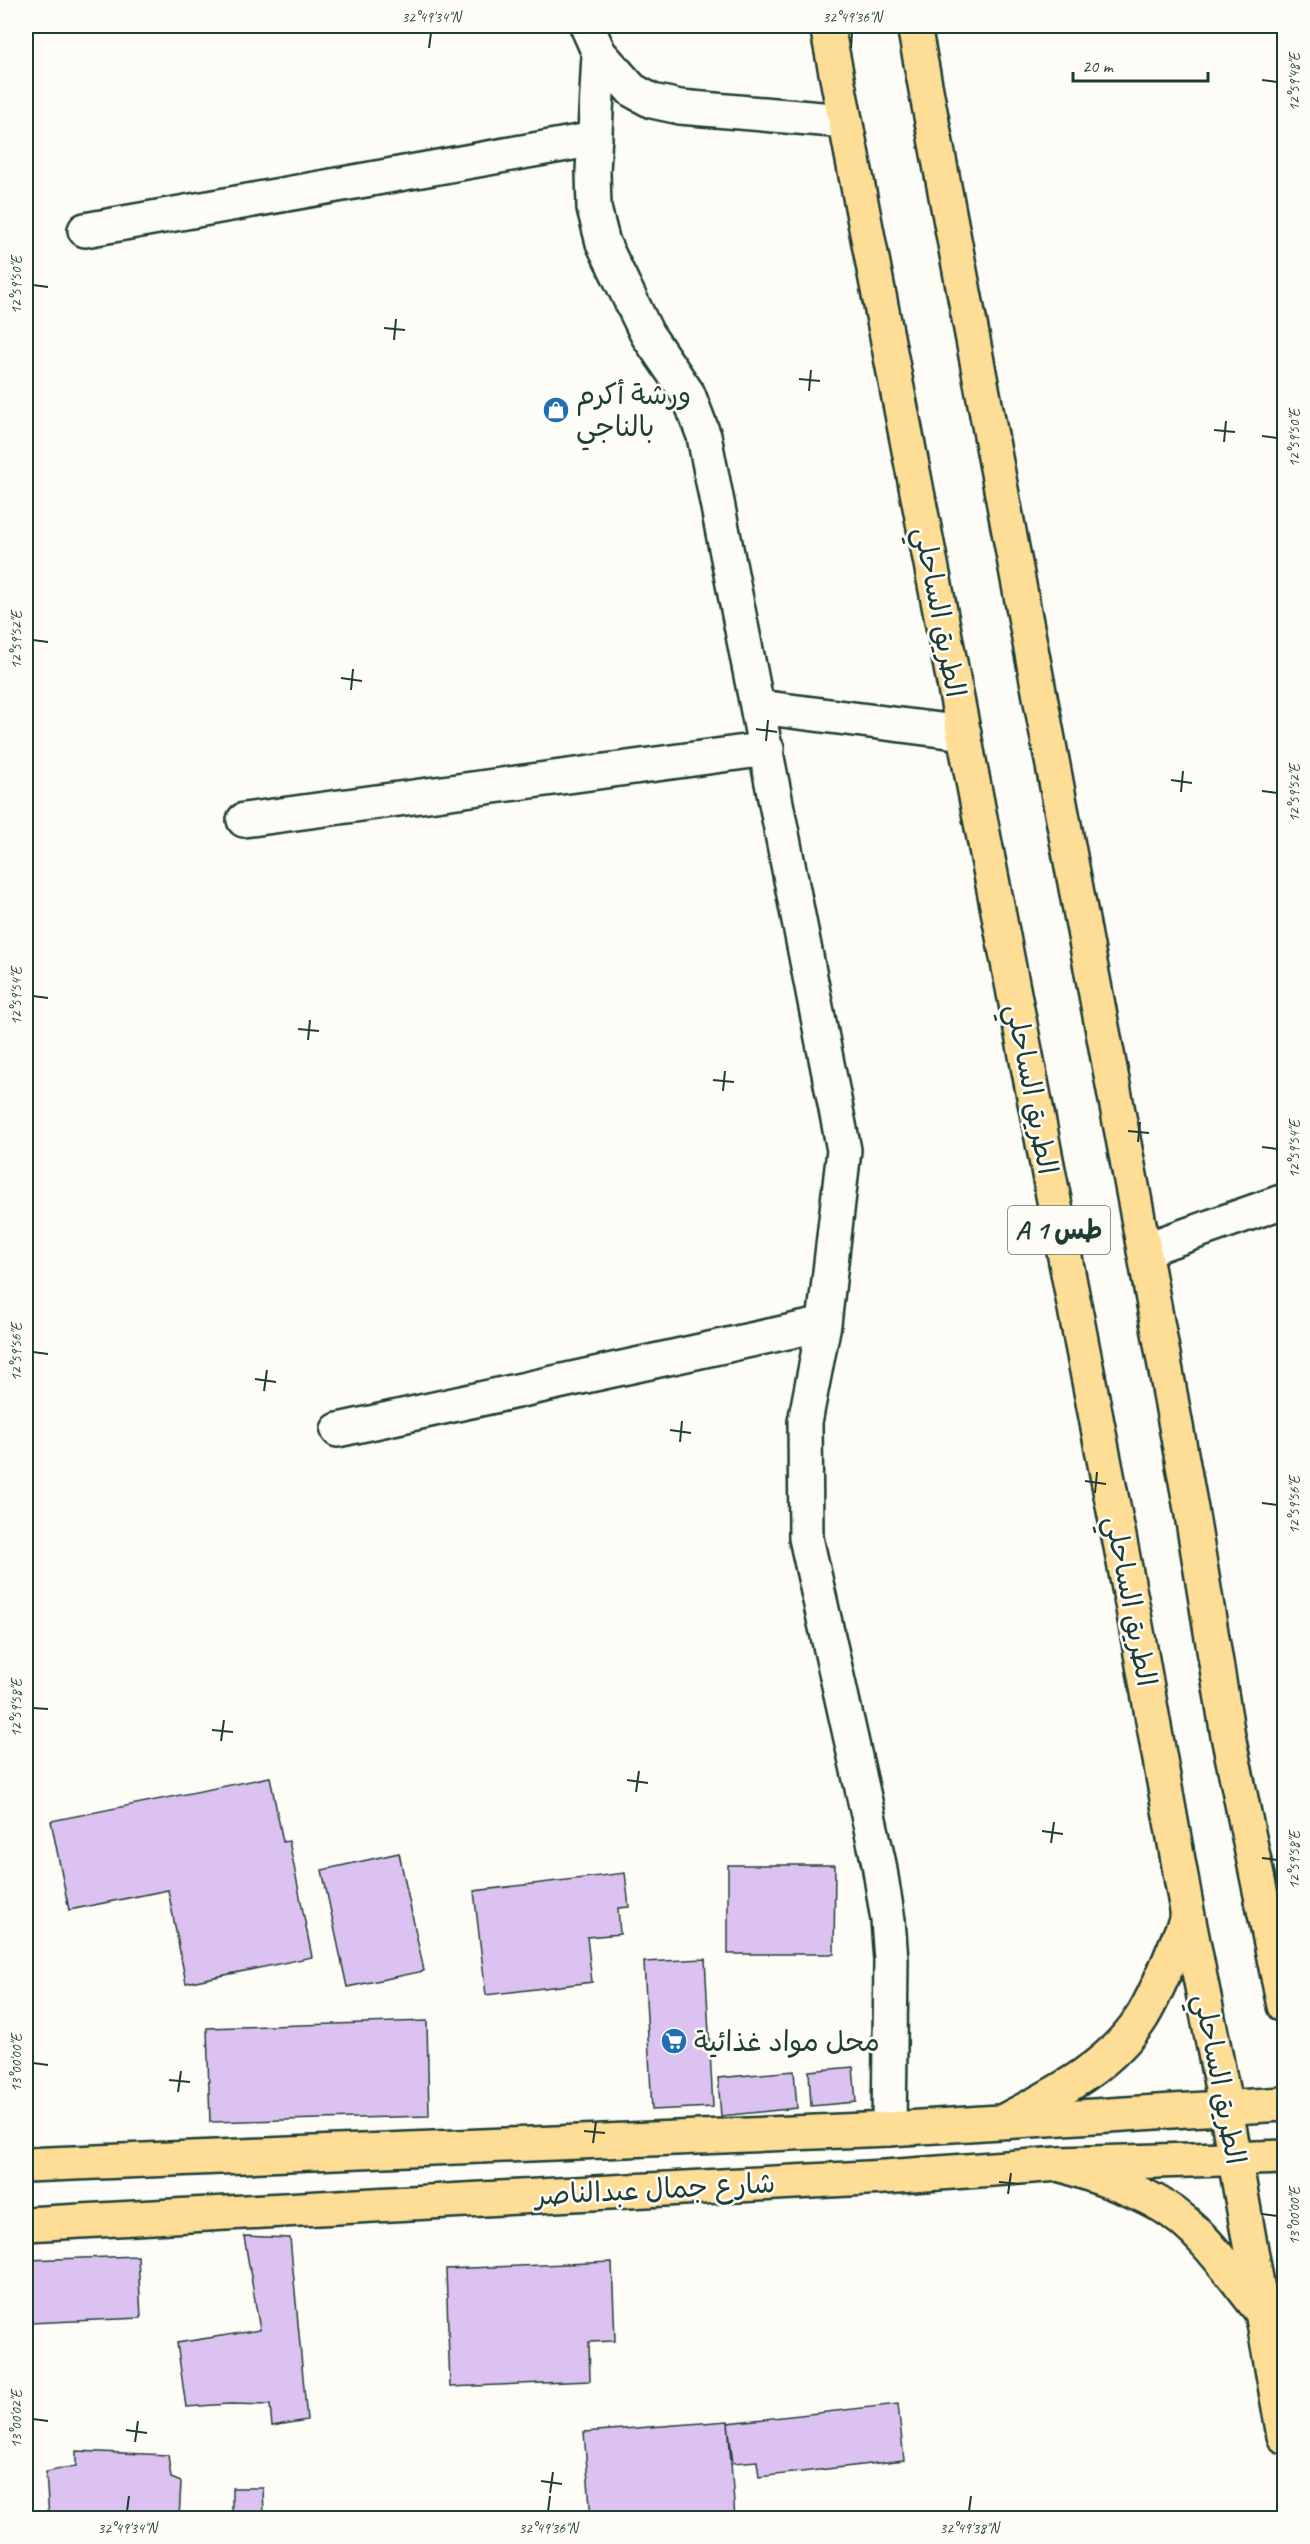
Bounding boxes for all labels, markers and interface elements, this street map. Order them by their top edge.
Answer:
text: 32°49'34"N [401,8,464,27]
text: 32°49'36"N [822,8,885,27]
scale bar [1073,45,1208,83]
text: 12°59'48"E [1285,51,1304,111]
text: 20 m [1082,55,1115,77]
text: 12°59'50"E [7,254,26,314]
place label: ورشة أكرم بالناجي [576,377,691,451]
shop icon: ورشة أكرم بالناجي [541,395,571,425]
text: 12°59'50"E [1285,407,1304,467]
street label: الطريق الساحلي [899,524,974,702]
text: 12°59'52"E [7,609,26,669]
text: 12°59'52"E [1285,762,1304,822]
text: 12°59'54"E [7,965,26,1025]
street label: الطريق الساحلي [991,1001,1066,1179]
text: 12°59'54"E [1285,1118,1304,1178]
road number: A 1 طس [1008,1206,1110,1254]
text: 12°59'56"E [7,1321,26,1381]
text: 12°59'56"E [1285,1474,1304,1534]
street label: الطريق الساحلي [1090,1513,1165,1691]
text: 12°59'58"E [7,1677,26,1737]
text: 12°59'58"E [1285,1829,1304,1889]
street label: الطريق الساحلي [1179,1991,1254,2169]
place label: محل مواد غذائية [694,2024,880,2059]
supermarket icon: محل مواد غذائية [659,2026,689,2056]
text: 13°00'00"E [7,2032,26,2092]
street label: شارع جمال عبدالناصر [532,2165,776,2215]
text: 13°00'00"E [1285,2185,1304,2245]
text: 13°00'02"E [7,2388,26,2448]
text: 32°49'34"N [97,2519,160,2538]
text: 32°49'36"N [518,2519,581,2538]
text: 32°49'38"N [939,2519,1002,2538]

